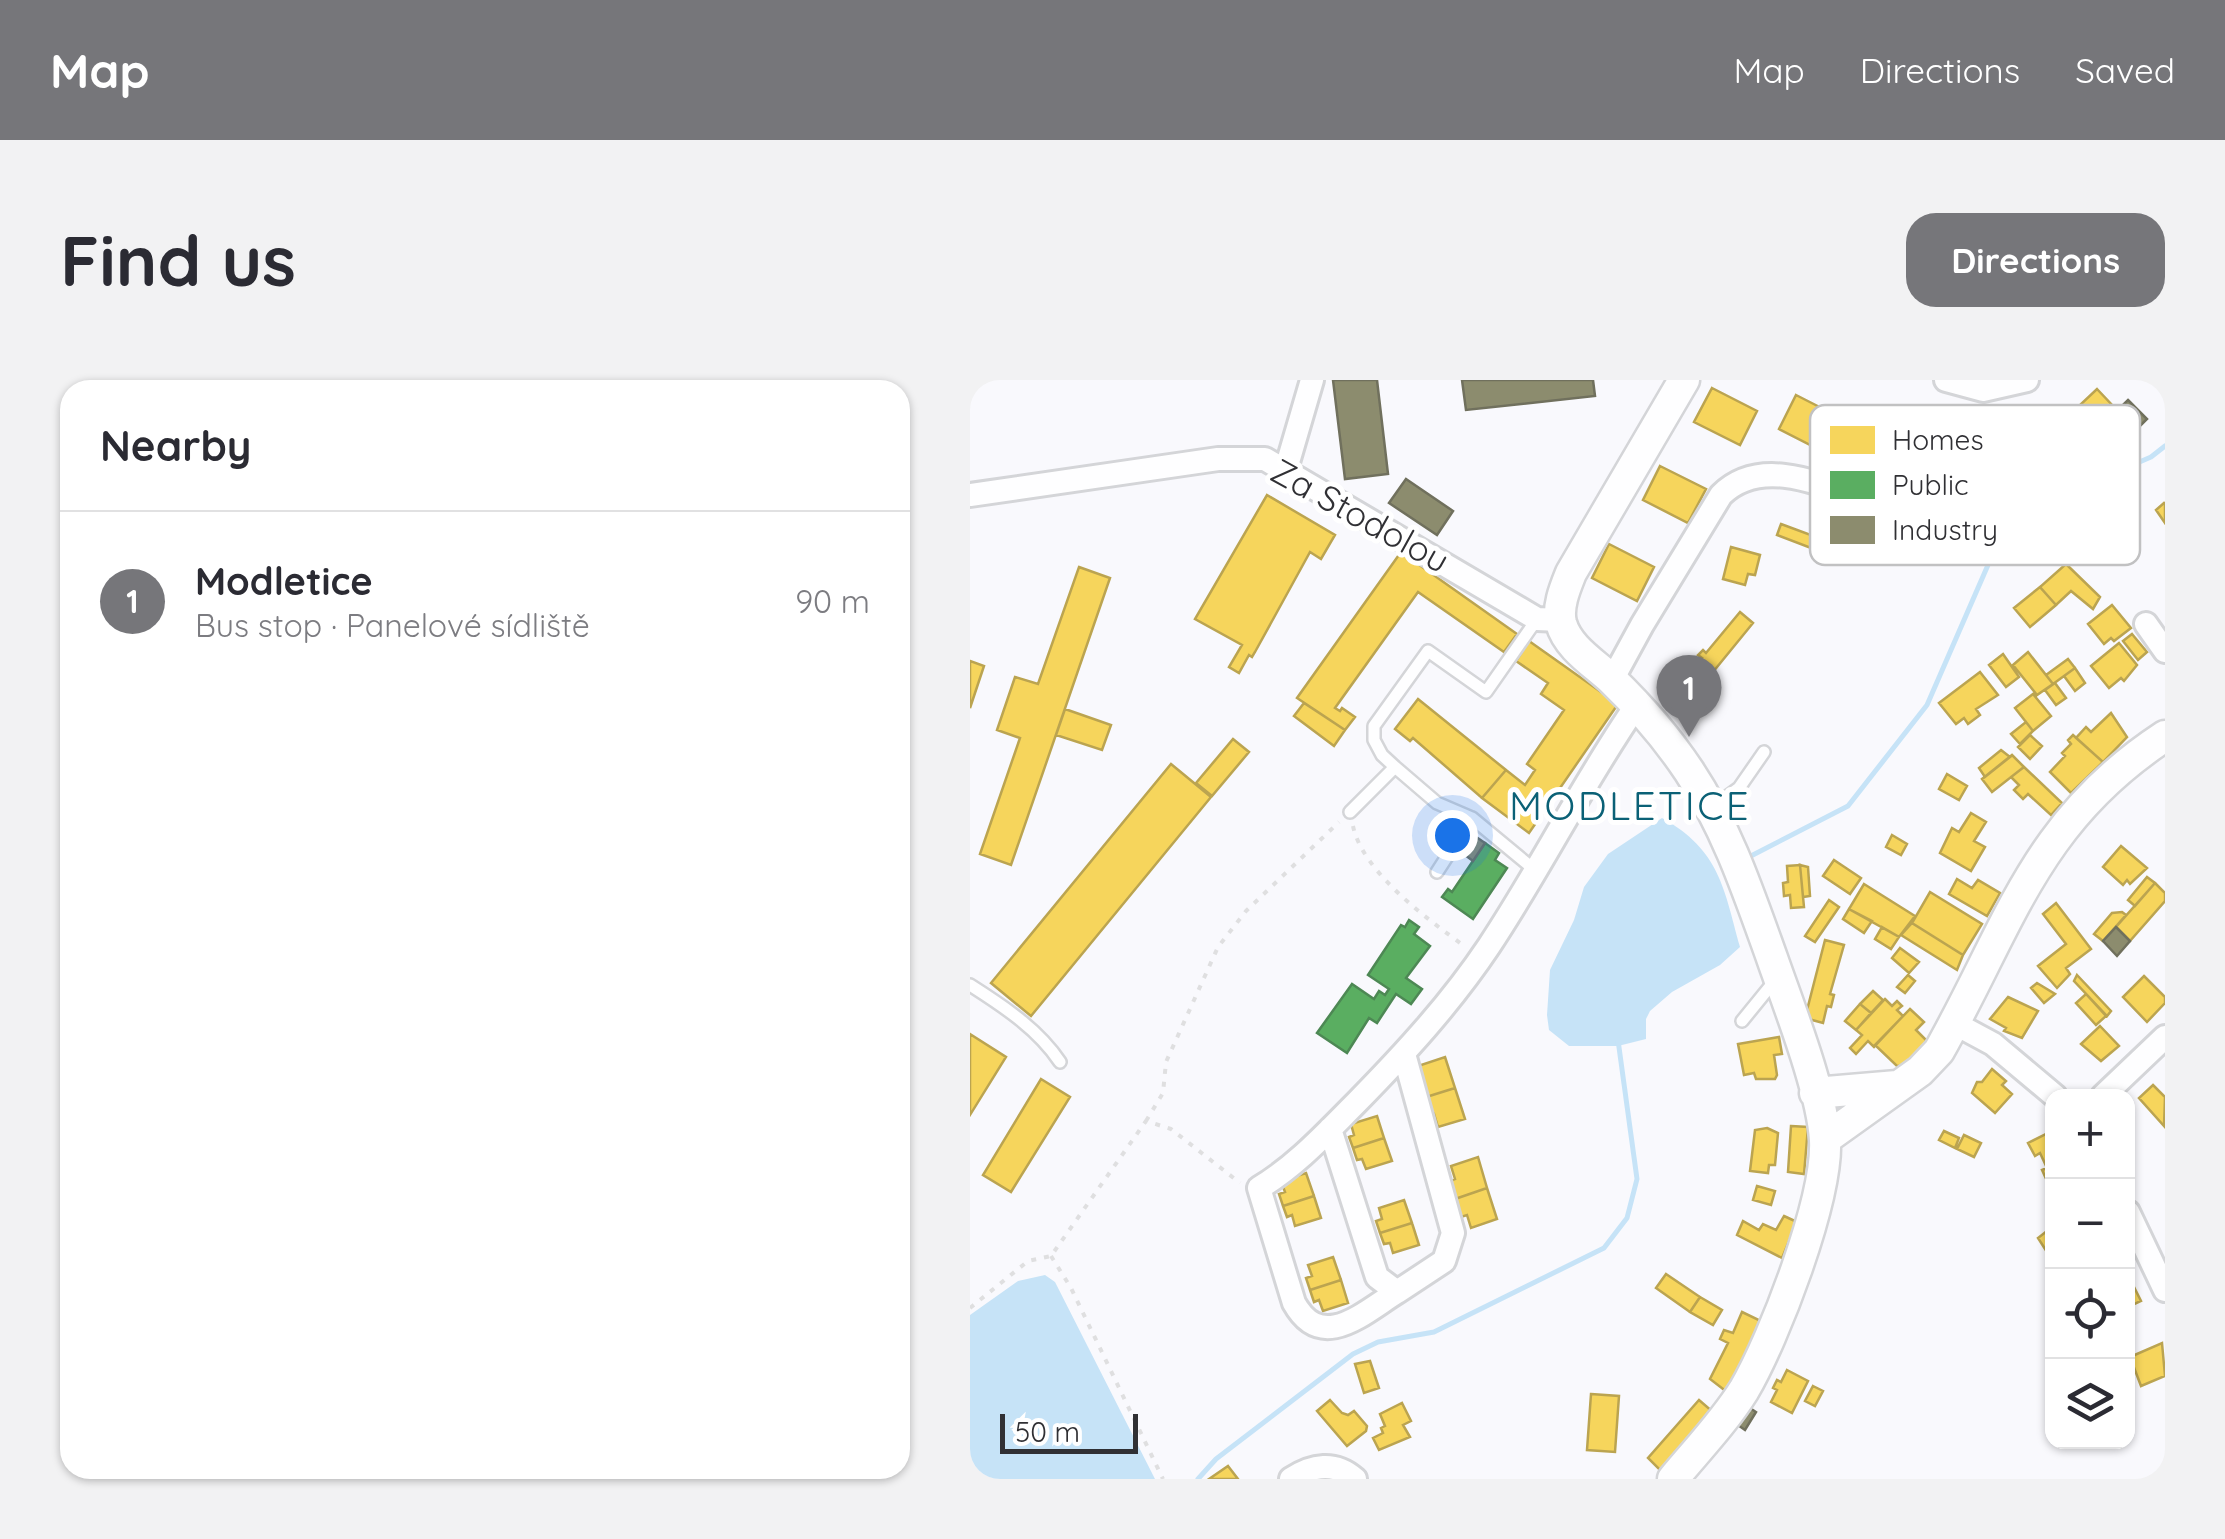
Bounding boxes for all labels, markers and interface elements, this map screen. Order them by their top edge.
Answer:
text: Map [50,40,150,100]
text: Map [1733,48,1805,92]
text: Directions [1860,48,2020,92]
text: Saved [2075,48,2175,92]
button: Directions [1906,213,2165,307]
text: Find us [60,216,296,304]
legend [1810,405,2140,565]
text: Nearby [100,419,251,472]
text: Homes [1892,422,1984,457]
street label: Za Stodolou [1264,448,1457,582]
text: Public [1892,467,1968,502]
text: Industry [1892,512,1998,547]
text: Modletice [195,557,373,605]
text: 1 [126,581,139,621]
text: 90 m [795,581,870,621]
text: Bus stop · Panelové sídliště [195,605,590,645]
pin: 1 [1656,654,1722,737]
district label: MODLETICE [1509,780,1751,830]
your location [1427,810,1478,861]
map controls [2045,1089,2135,1449]
button: + [2045,1089,2135,1179]
button: − [2045,1179,2135,1269]
button: locate [2045,1269,2135,1359]
button: layers [2045,1359,2135,1449]
scale bar [1000,1409,1138,1454]
text: 50 m [1015,1414,1080,1449]

